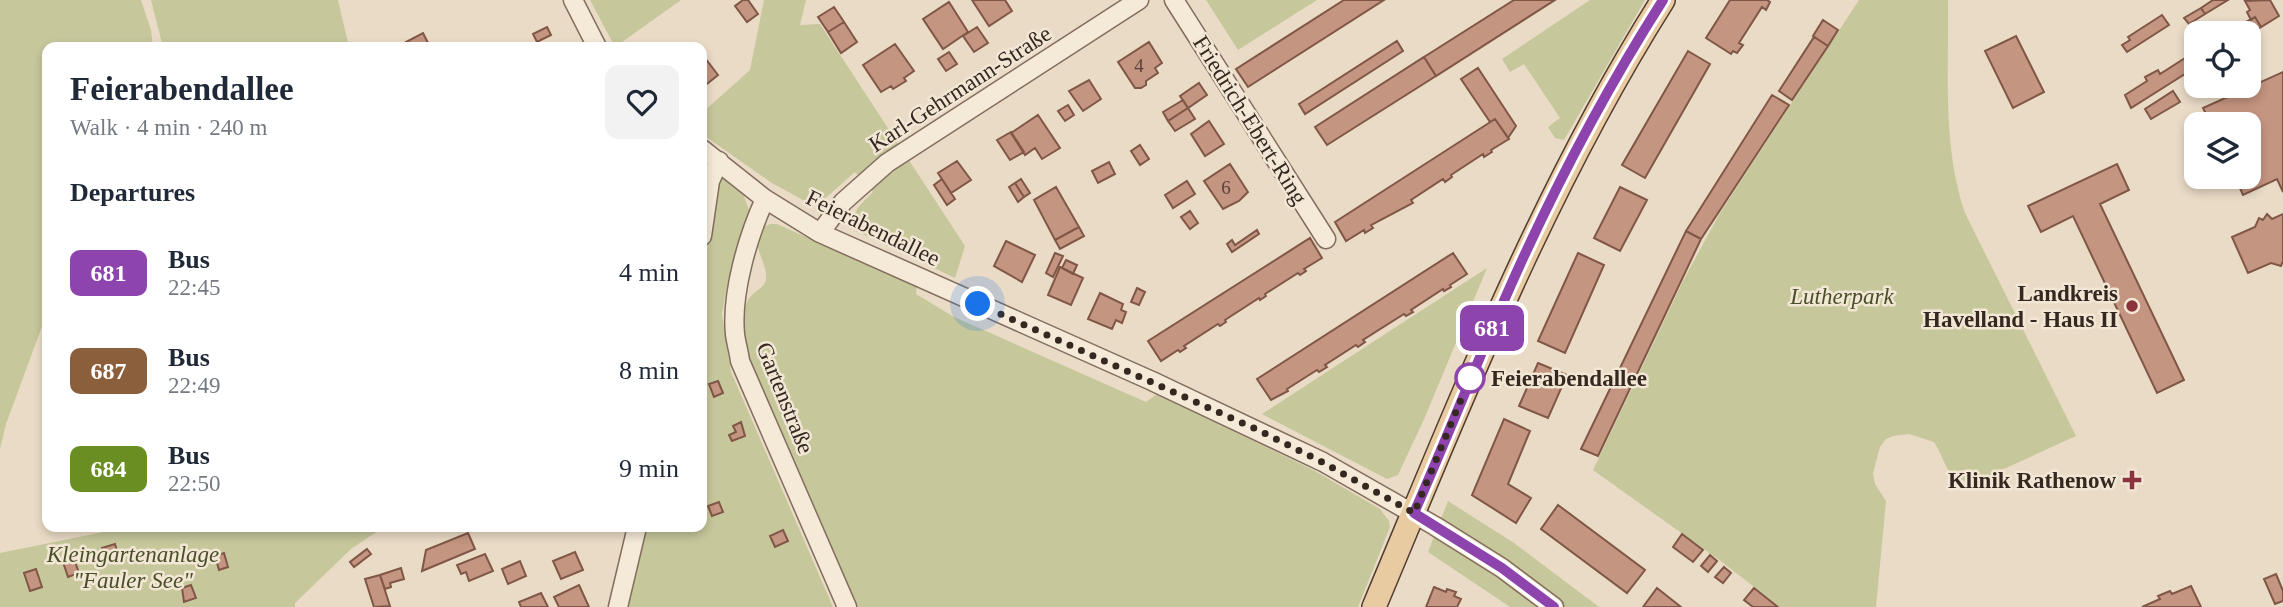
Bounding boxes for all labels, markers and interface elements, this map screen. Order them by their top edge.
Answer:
street label: Karl-Gehrmann-Straße [864,21,1056,157]
map controls [2184,21,2261,189]
button: locate [2184,21,2261,98]
street label: Friedrich-Ebert-Ring [1188,31,1312,209]
house number: 4 [1134,55,1144,76]
button: heart [605,65,679,139]
text: Feierabendallee [70,71,294,107]
button: layers [2184,112,2261,189]
text: Walk · 4 min · 240 m [70,115,267,140]
house number: 6 [1221,177,1231,198]
text: Departures [70,178,195,207]
street label: Feierabendallee [802,185,944,271]
text: Bus [168,245,210,274]
text: 4 min [619,258,679,287]
text: 681 [91,260,127,286]
text: 22:45 [168,275,220,300]
place label: Landkreis Havelland - Haus II [1923,281,2118,332]
park label: Lutherpark [1789,284,1895,309]
your location [960,286,995,321]
marker: Landkreis Havelland - Haus II [2124,298,2140,314]
line badge: 681 [1452,305,1532,351]
text: 681 [1474,315,1510,341]
street label: Gartenstraße [751,339,819,457]
text: Bus [168,343,210,372]
text: 8 min [619,356,679,385]
text: 687 [91,358,127,384]
marker: Feierabendallee [1455,363,1485,393]
place label: Feierabendallee [1491,366,1647,391]
text: 22:49 [168,373,220,398]
text: Bus [168,441,210,470]
text: 9 min [619,454,679,483]
text: 684 [91,456,127,482]
place label: Klinik Rathenow [1948,468,2116,493]
marker: Klinik Rathenow [2122,470,2142,490]
text: 22:50 [168,471,220,496]
park label: Kleingartenanlage "Fauler See" [46,542,219,593]

